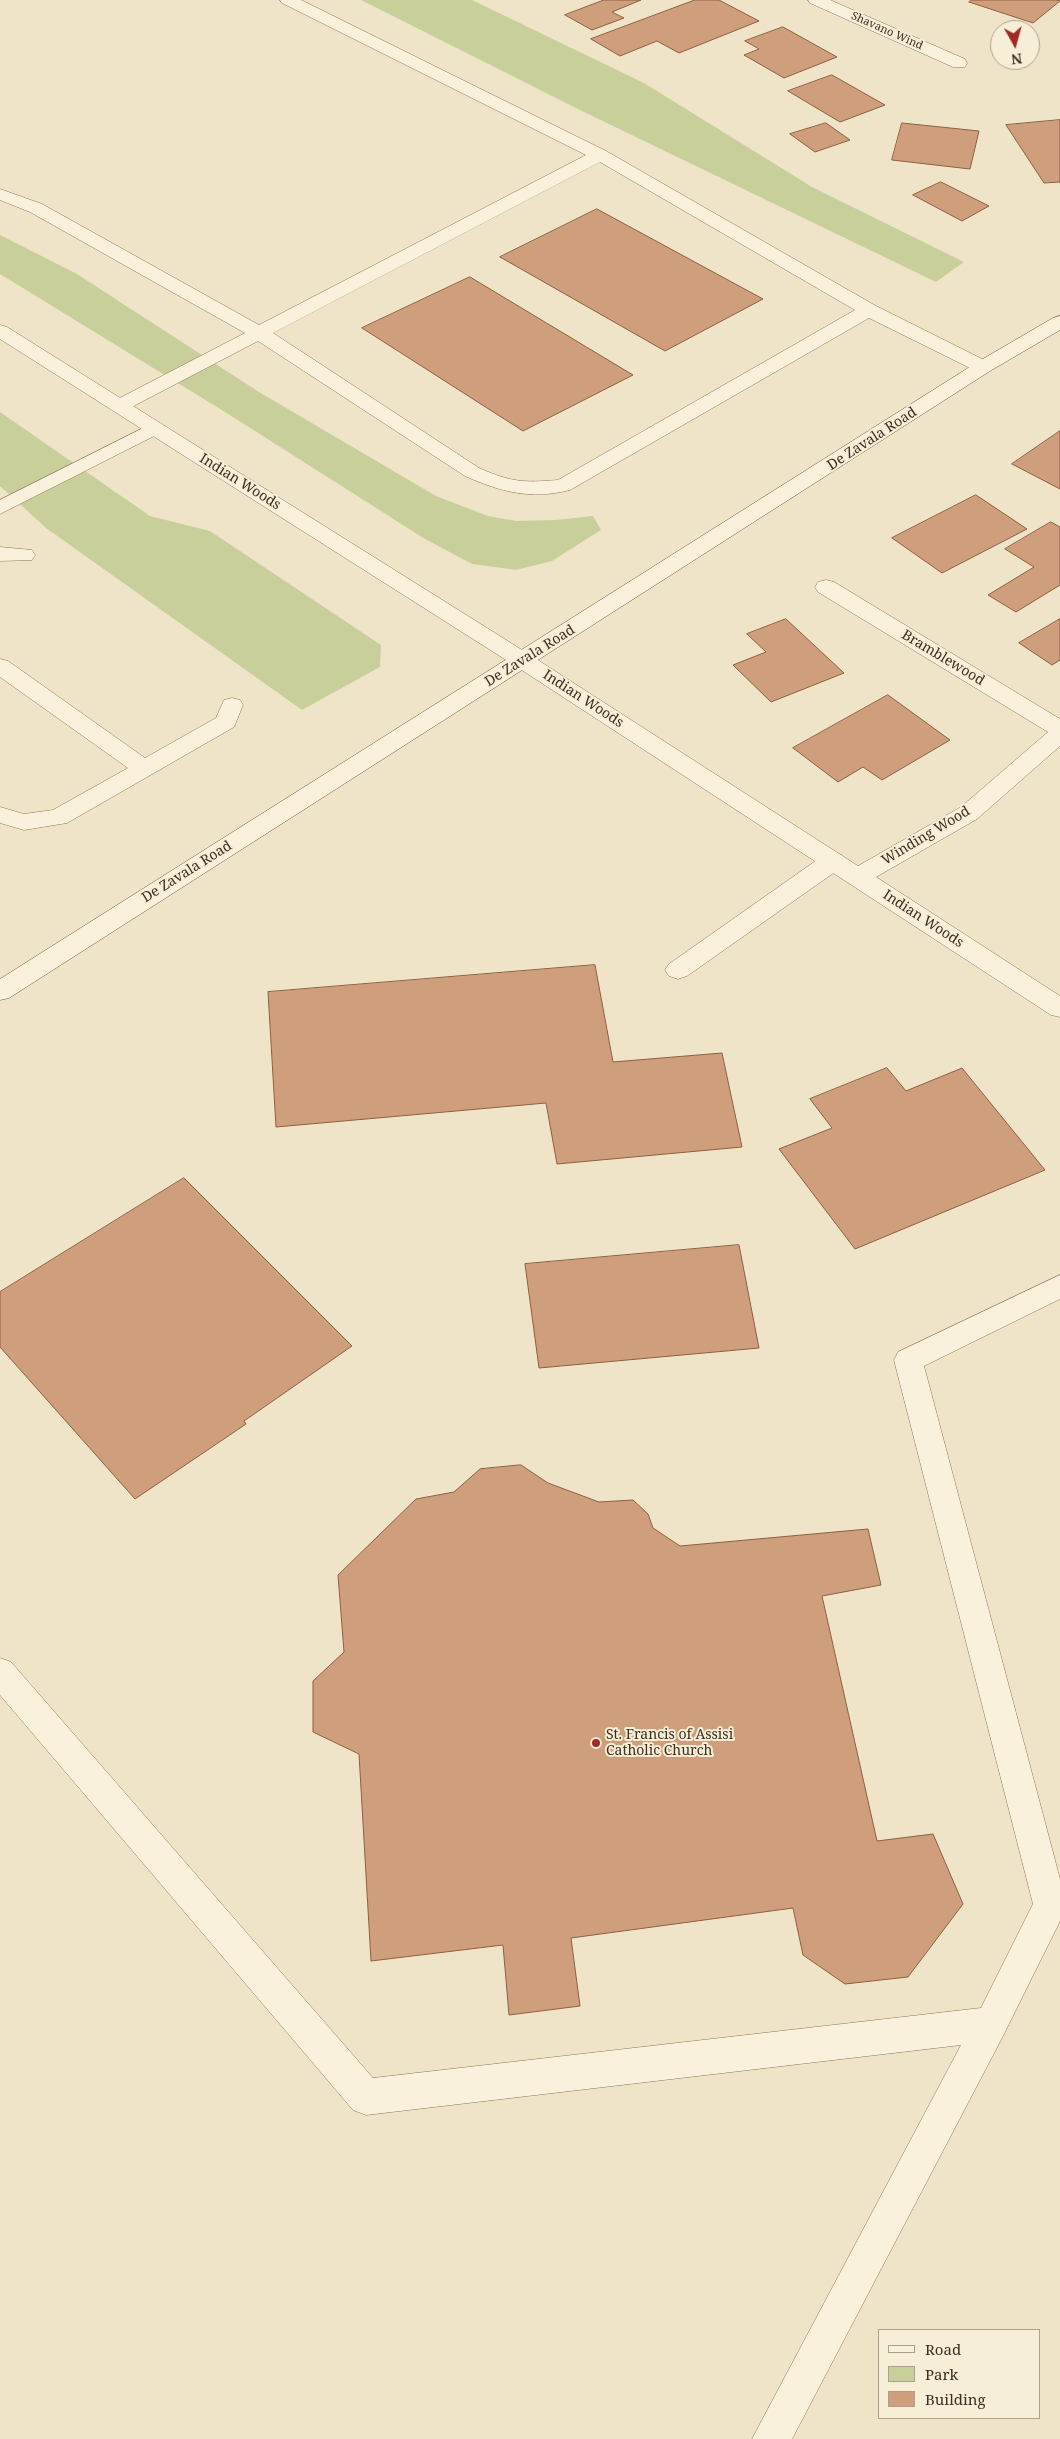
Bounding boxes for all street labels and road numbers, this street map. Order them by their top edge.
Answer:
street label: Shavano Wind [849,9,925,53]
street label: De Zavala Road [824,404,920,474]
street label: Indian Woods [196,450,284,514]
street label: De Zavala Road [482,622,578,690]
street label: Bramblewood [898,627,988,689]
street label: Indian Woods [540,667,626,731]
street label: Winding Wood [879,803,973,869]
street label: De Zavala Road [139,838,235,906]
street label: Indian Woods [880,887,966,951]

